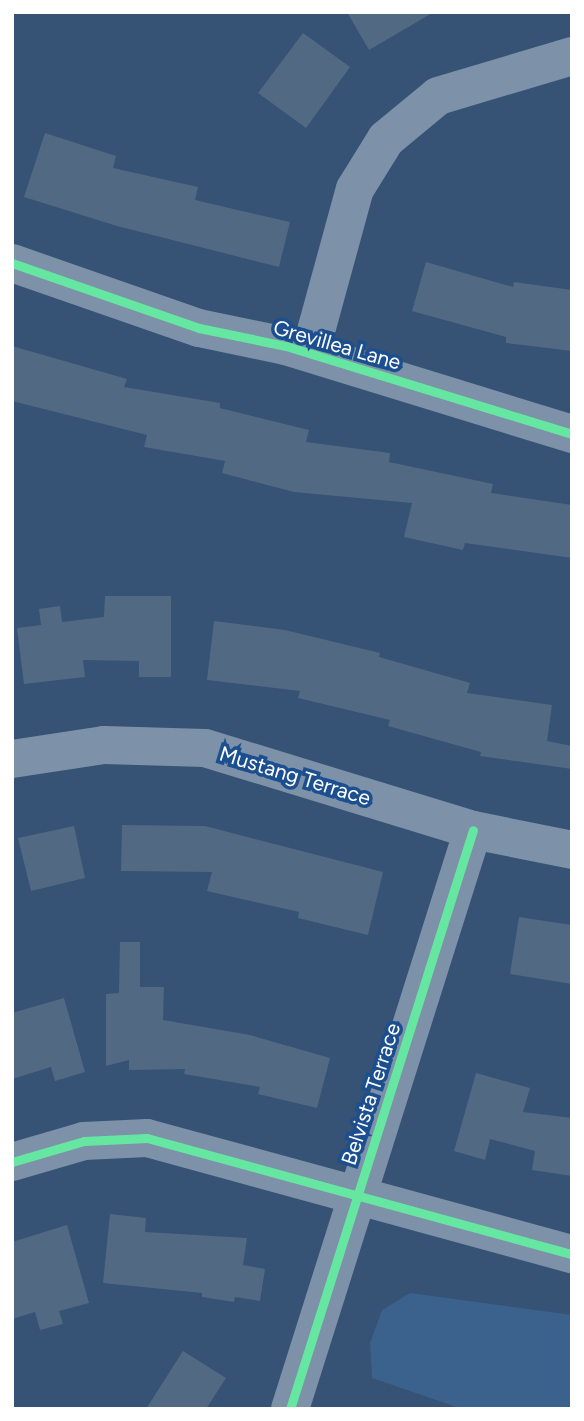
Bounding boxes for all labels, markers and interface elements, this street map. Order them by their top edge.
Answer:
street label: Grevillea Lane [270,315,404,375]
street label: Mustang Terrace [216,741,374,811]
street label: Belvista Terrace [336,1020,406,1168]

